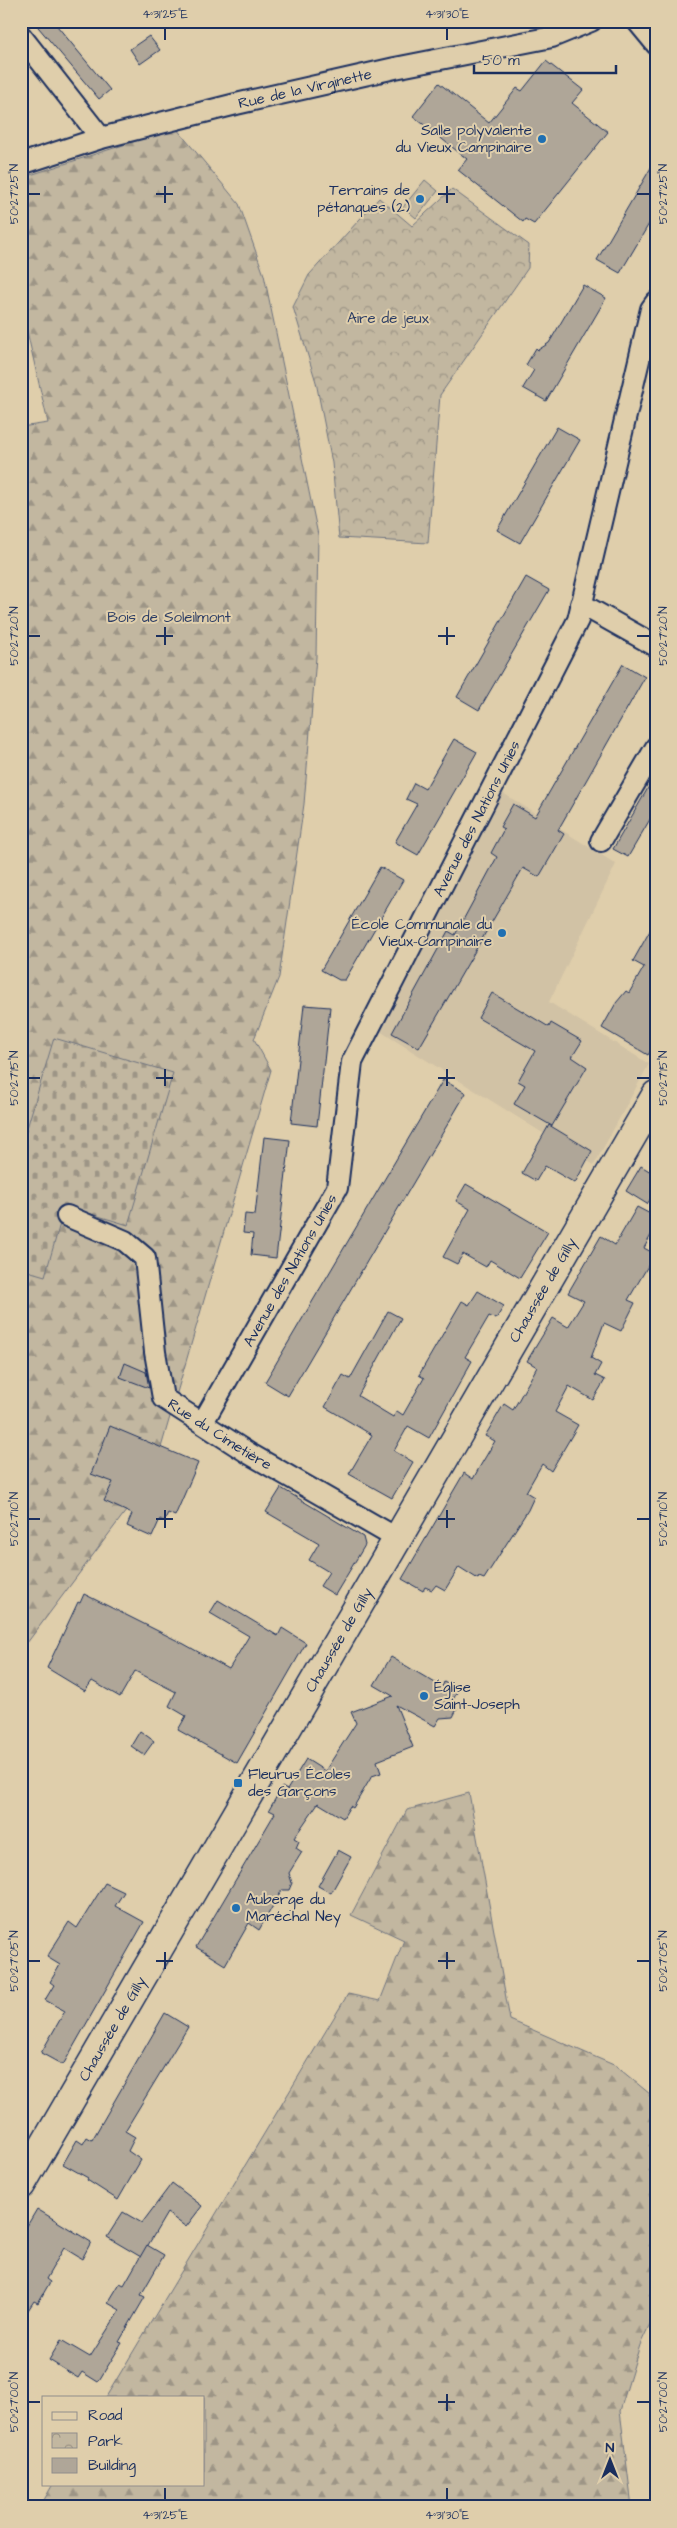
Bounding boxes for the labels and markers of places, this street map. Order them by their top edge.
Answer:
place label: Salle polyvalente du Vieux Campinaire [396,120,532,158]
marker: Salle polyvalente du Vieux Campinaire [536,133,548,145]
place label: Terrains de pétanques (2) [317,180,410,218]
marker: Terrains de pétanques (2) [414,193,426,205]
place label: École Communale du Vieux-Campinaire [352,914,492,952]
marker: École Communale du Vieux-Campinaire [496,927,508,939]
place label: Église Saint-Joseph [434,1677,520,1715]
marker: Église Saint-Joseph [418,1690,430,1702]
place label: Fleurus Écoles des Garçons [248,1764,351,1802]
marker: Fleurus Écoles des Garçons [232,1777,244,1789]
place label: Auberge du Maréchal Ney [246,1889,341,1928]
marker: Auberge du Maréchal Ney [230,1902,242,1914]

